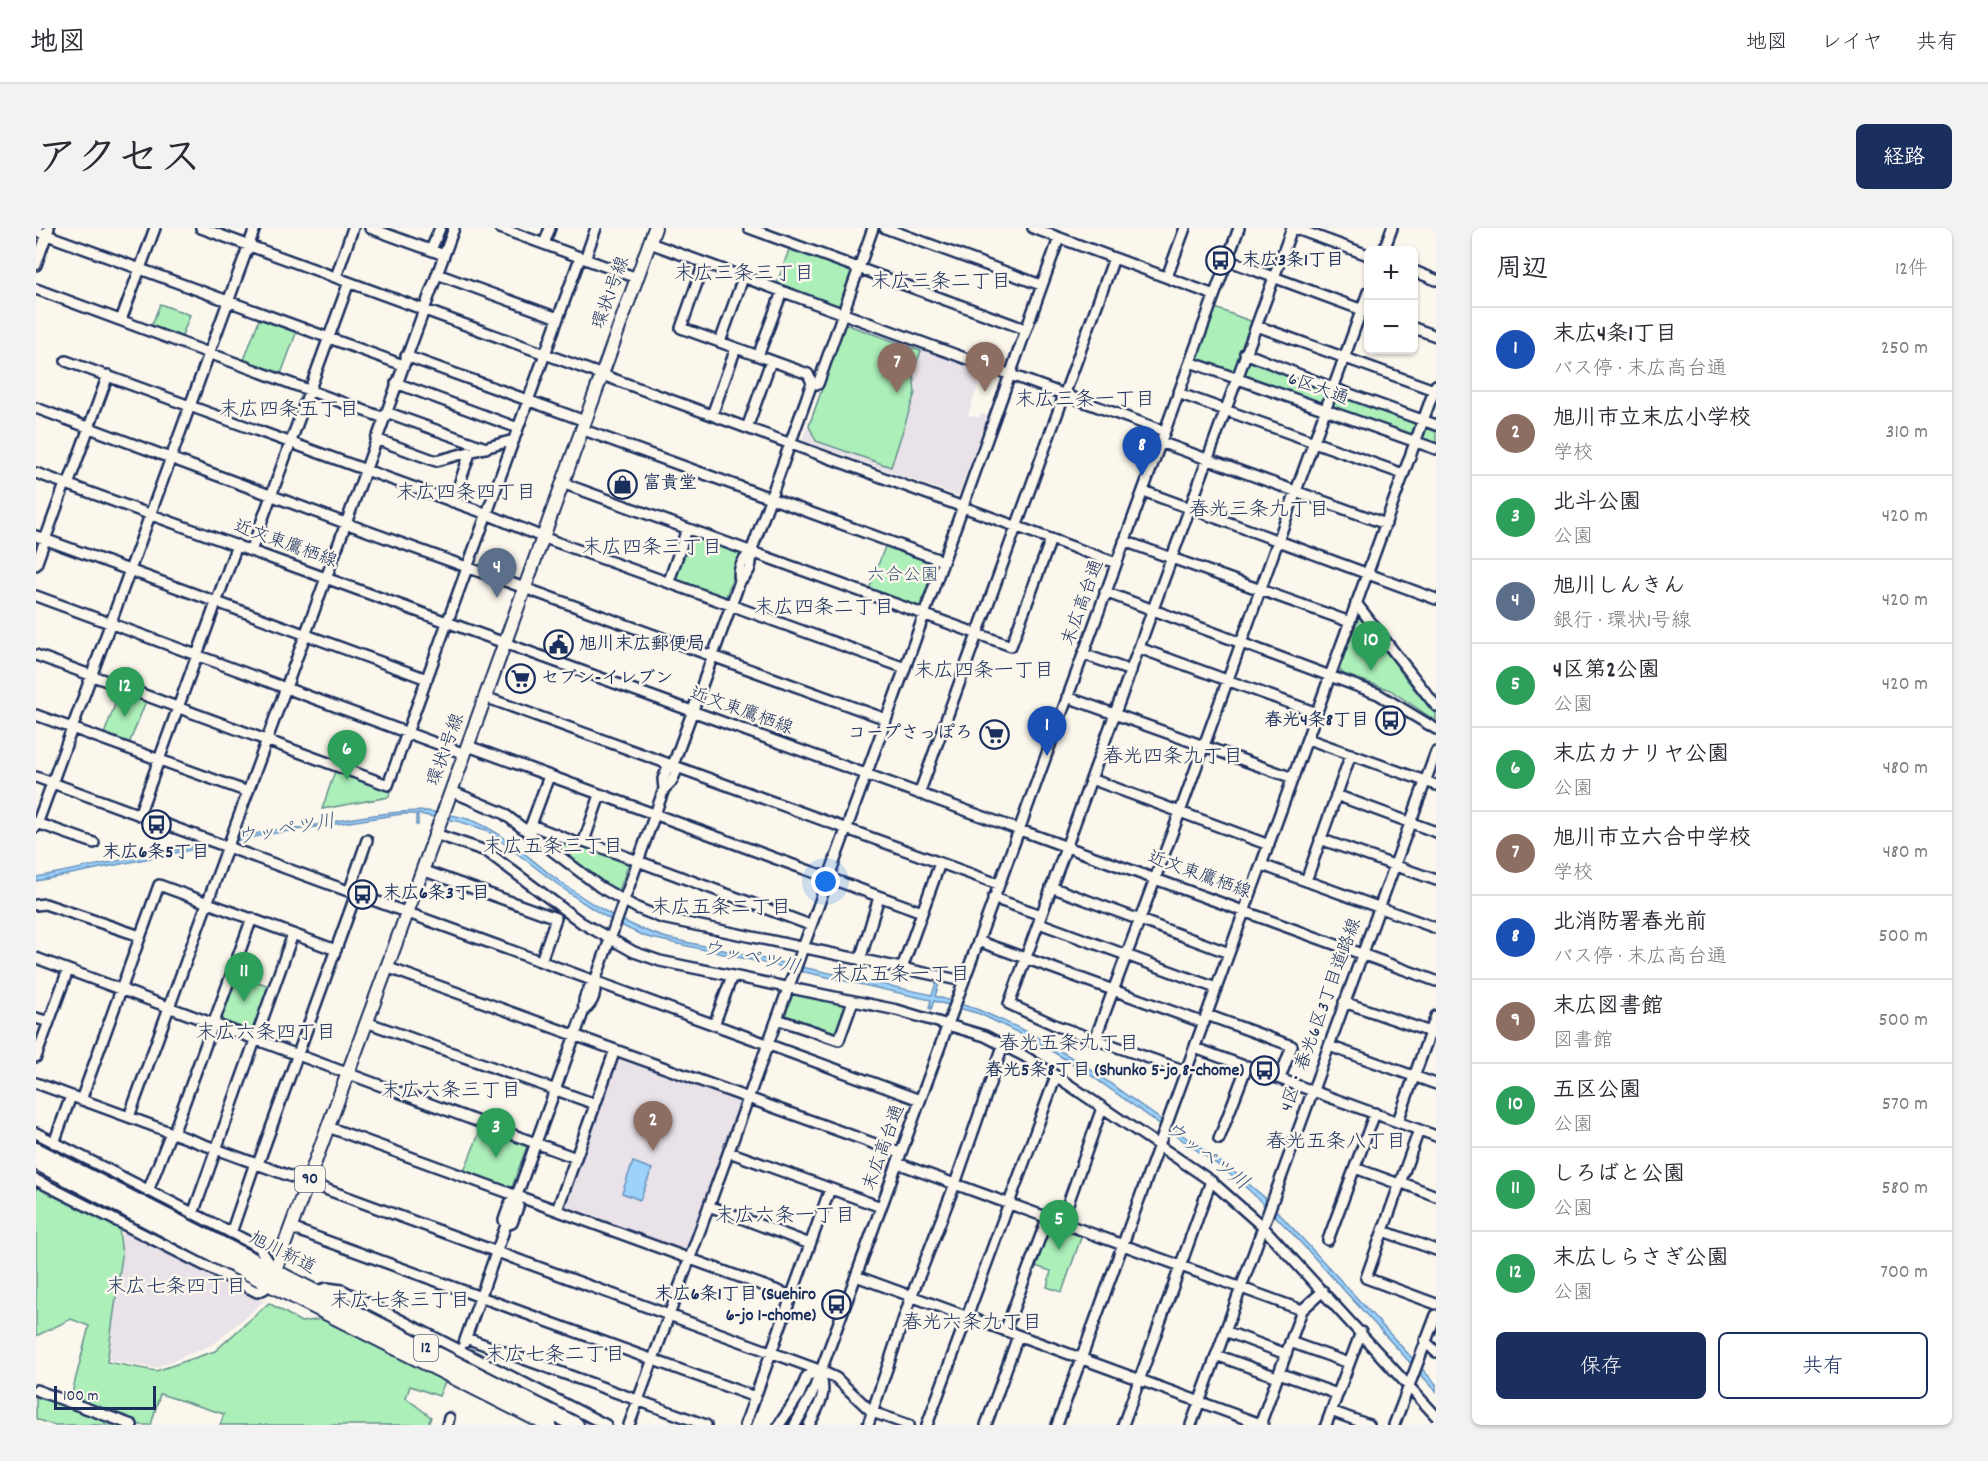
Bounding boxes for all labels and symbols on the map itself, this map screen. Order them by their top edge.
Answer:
bus stop icon: 末広3条1丁目 [1205,245,1237,277]
place label: 末広3条1丁目 [1242,249,1344,274]
street label: 環状1号線 [587,253,637,333]
district label: 末広三条三丁目 [674,261,814,289]
district label: 末広三条二丁目 [871,269,1011,297]
pin: 9 [966,342,1004,392]
pin: 7 [878,344,916,393]
street label: 6区大通 [1284,368,1352,412]
district label: 末広三条一丁目 [1015,387,1155,415]
district label: 末広四条五丁目 [219,397,359,425]
pin: 8 [1122,426,1162,476]
shop icon: 富貴堂 [606,468,638,500]
place label: 富貴堂 [643,472,697,497]
district label: 末広四条四丁目 [396,480,536,508]
district label: 春光三条九丁目 [1189,497,1329,525]
street label: 近文東鷹栖線 [230,515,340,575]
district label: 末広四条三丁目 [582,535,722,563]
pin: 4 [478,548,516,598]
street label: 末広高台通 [1057,556,1111,650]
park label: 六合公園 [867,564,939,589]
district label: 末広四条二丁目 [754,595,894,623]
pin: 10 [1352,622,1390,671]
public building icon: 旭川末広郵便局 [542,629,574,661]
place label: 旭川末広郵便局 [579,633,705,658]
district label: 末広四条一丁目 [914,658,1054,686]
supermarket icon: セブン-イレブン [504,663,536,695]
place label: セブン-イレブン [541,667,673,692]
pin: 12 [106,668,145,717]
street label: 近文東鷹栖線 [686,682,796,742]
bus stop icon: 春光4条8丁目 [1374,705,1406,737]
pin: 1 [1028,706,1066,756]
place label: 春光4条8丁目 [1264,709,1369,734]
street label: 環状1号線 [422,710,472,790]
supermarket icon: コープさっぽろ [978,718,1010,750]
place label: コープさっぽろ [848,722,973,747]
pin: 6 [328,730,366,780]
district label: 春光四条九丁目 [1103,744,1243,772]
bus stop icon: 末広6条5丁目 [140,808,172,840]
water label: ウッペツ川 [234,809,338,853]
district label: 末広五条三丁目 [483,834,623,862]
place label: 末広6条5丁目 [102,841,210,866]
street label: 近文東鷹栖線 [1144,846,1254,906]
your location [811,867,840,896]
bus stop icon: 末広6条3丁目 [346,878,378,910]
place label: 末広6条3丁目 [383,882,490,907]
district label: 末広五条二丁目 [651,895,791,923]
street label: 4区・春光6区3丁目道路線 [1275,915,1369,1115]
water label: ウッペツ川 [699,935,803,983]
pin: 11 [224,952,264,1002]
district label: 末広五条一丁目 [830,962,970,990]
district label: 末広六条四丁目 [196,1020,336,1048]
district label: 春光五条九丁目 [999,1031,1139,1059]
bus stop icon: 春光5条8丁目 (Shunko 5-jo 8-chome) [1249,1055,1281,1087]
place label: 春光5条8丁目 (Shunko 5-jo 8-chome) [985,1059,1244,1084]
district label: 末広六条三丁目 [381,1078,521,1106]
street label: 末広高台通 [858,1101,912,1195]
pin: 2 [634,1102,672,1151]
pin: 3 [476,1108,516,1158]
water label: ウッペツ川 [1158,1116,1254,1198]
district label: 春光五条八丁目 [1266,1129,1406,1157]
road number: 90 [295,1166,325,1192]
pin: 5 [1040,1200,1078,1250]
district label: 末広六条一丁目 [715,1203,855,1231]
street label: 旭川新道 [244,1227,320,1281]
district label: 末広七条四丁目 [106,1274,246,1302]
place label: 末広6条1丁目 (Suehiro 6-jo 1-chome) [655,1283,816,1329]
district label: 末広七条三丁目 [330,1288,470,1316]
bus stop icon: 末広6条1丁目 (Suehiro 6-jo 1-chome) [821,1289,853,1321]
district label: 春光六条九丁目 [902,1310,1042,1338]
road number: 12 [414,1335,438,1361]
district label: 末広七条二丁目 [485,1342,625,1370]
scale bar [54,1383,156,1410]

